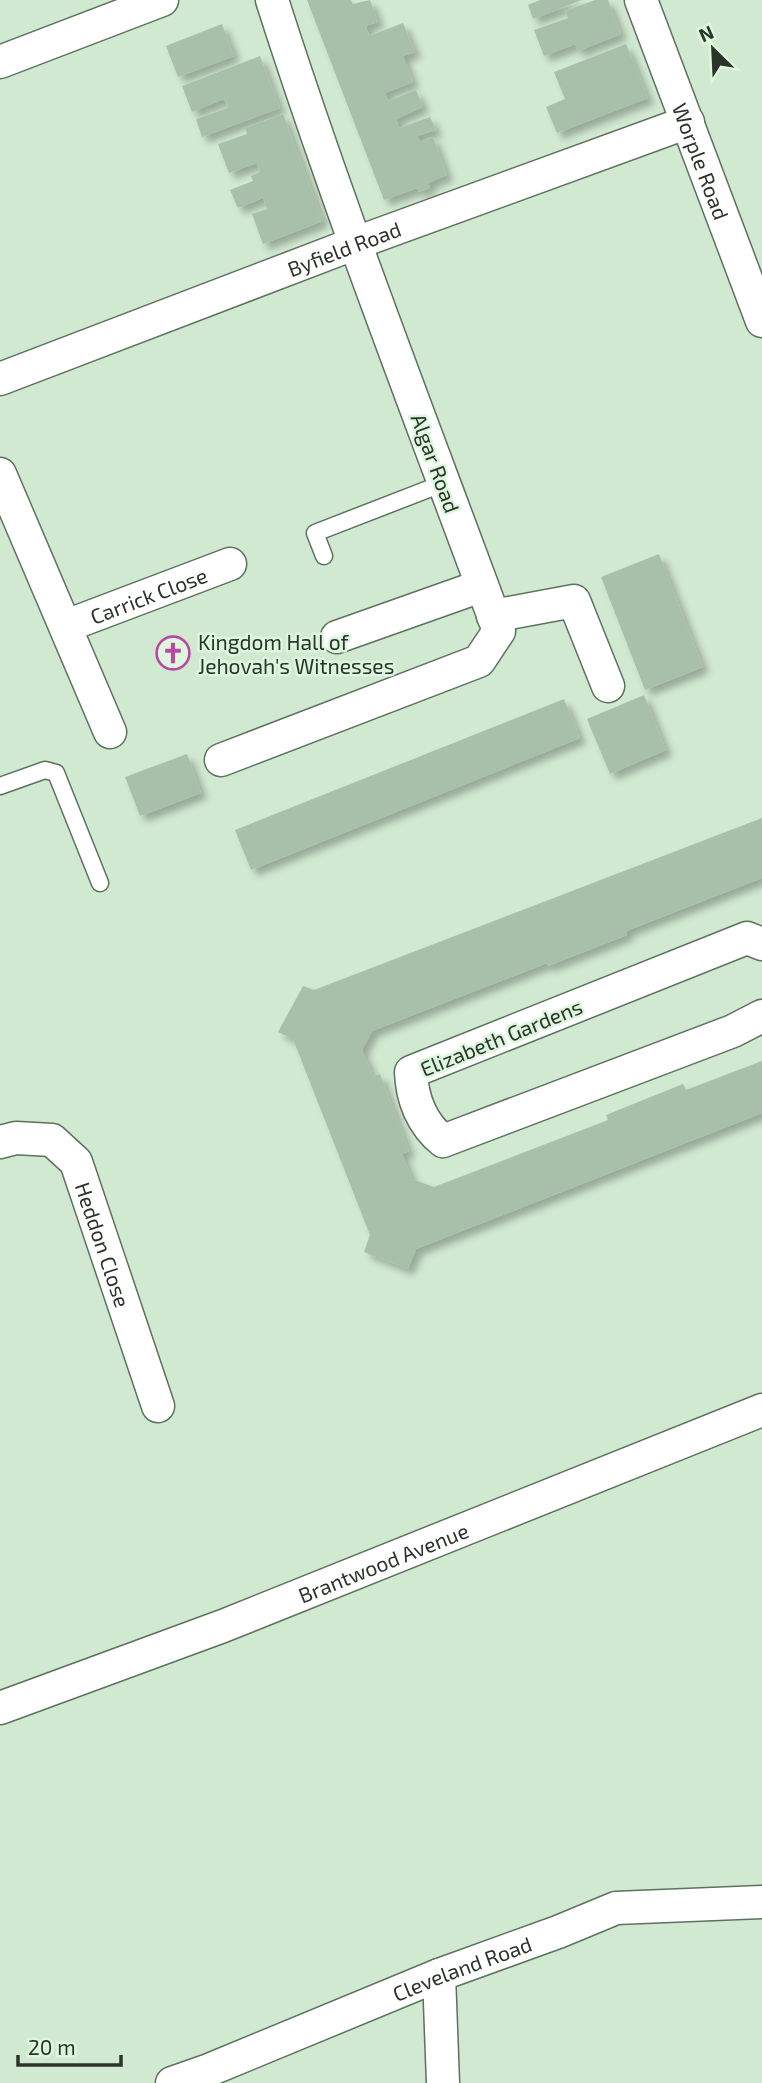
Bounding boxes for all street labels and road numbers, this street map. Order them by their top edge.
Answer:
street label: Worple Road [668,99,735,223]
street label: Byfield Road [283,215,404,281]
street label: Algar Road [407,410,465,516]
street label: Carrick Close [86,561,210,628]
street label: Elizabeth Gardens [416,993,586,1081]
street label: Heddon Close [71,1179,136,1310]
street label: Brantwood Avenue [294,1517,472,1607]
street label: Cleveland Road [388,1930,535,2005]

